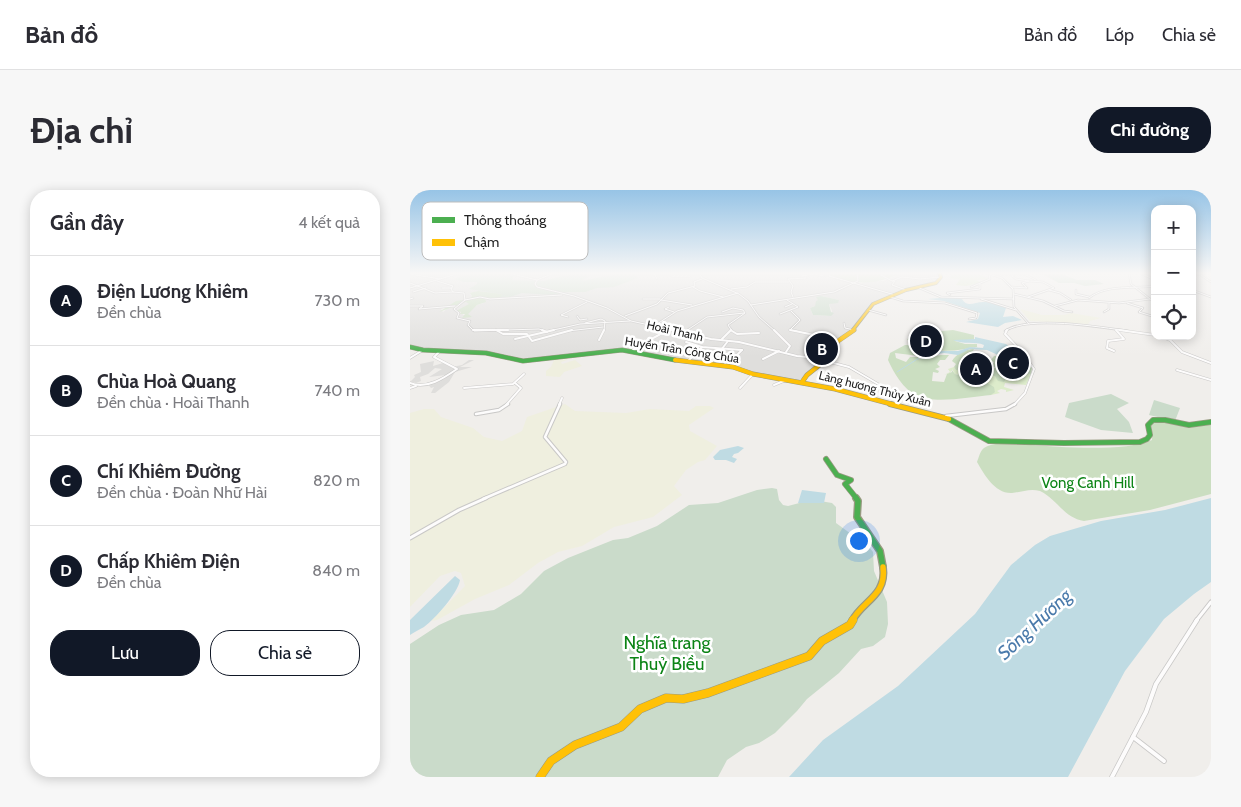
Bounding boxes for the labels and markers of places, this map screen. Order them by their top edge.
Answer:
pin: D [910,322,942,360]
pin: B [806,330,838,368]
pin: C [997,344,1029,382]
pin: A [960,350,992,388]

